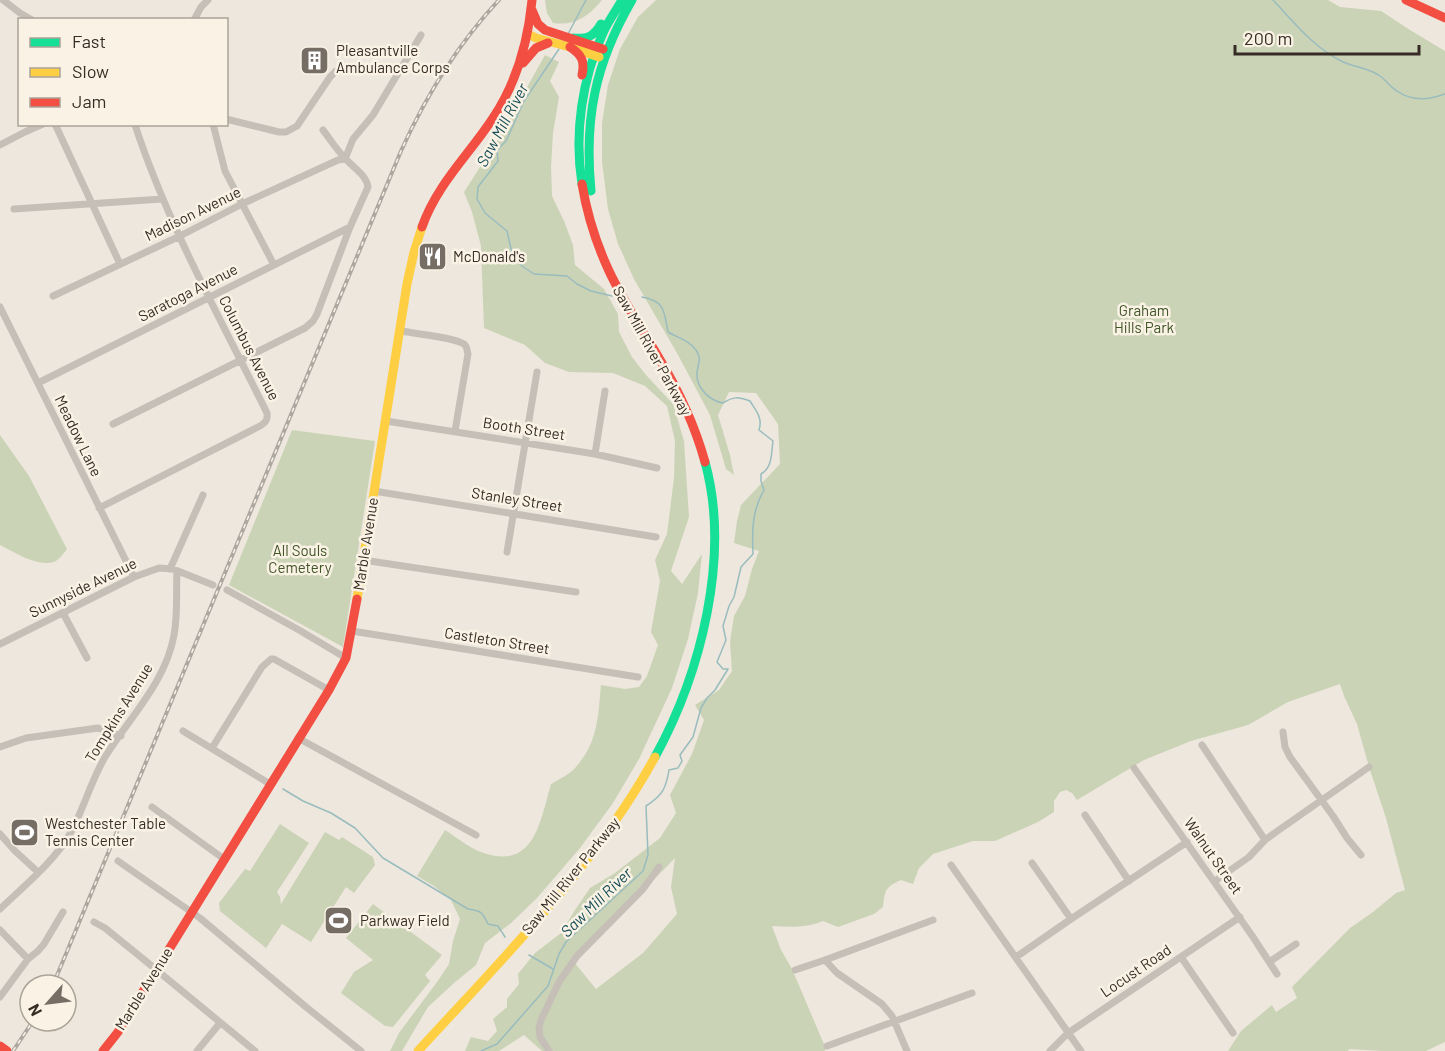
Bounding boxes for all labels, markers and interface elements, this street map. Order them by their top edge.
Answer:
legend [18,18,228,126]
scale bar [1235,18,1420,56]
text: 200 m [1244,27,1292,49]
text: Fast [72,30,106,52]
place label: Pleasantville Ambulance Corps [336,41,450,76]
building icon: Pleasantville Ambulance Corps [299,44,331,76]
text: Slow [72,60,109,82]
water label: Saw Mill River [472,79,532,170]
text: Jam [72,90,106,112]
street label: Madison Avenue [142,182,243,244]
restaurant icon: McDonald's [416,241,448,273]
place label: McDonald's [453,247,525,265]
street label: Saratoga Avenue [135,259,240,325]
street label: Saw Mill River Parkway [610,283,696,419]
street label: Columbus Avenue [216,292,284,403]
park label: Graham Hills Park [1114,301,1175,336]
street label: Meadow Lane [51,392,106,479]
street label: Booth Street [482,413,567,443]
street label: Stanley Street [470,483,564,515]
street label: Marble Avenue [349,496,381,592]
park label: All Souls Cemetery [268,541,332,576]
street label: Sunnyside Avenue [26,553,139,621]
street label: Castleton Street [443,623,551,657]
street label: Tompkins Avenue [80,660,156,765]
place label: Westchester Table Tennis Center [45,814,166,849]
street label: Saw Mill River Parkway [518,814,624,938]
street label: Walnut Street [1181,814,1247,897]
sports icon: Westchester Table Tennis Center [8,817,40,849]
water label: Saw Mill River [556,863,636,941]
sports icon: Parkway Field [323,905,355,937]
place label: Parkway Field [360,911,450,929]
street label: Locust Road [1097,940,1174,1000]
street label: Marble Avenue [111,944,176,1033]
north arrow [18,973,78,1033]
text: N [23,1001,45,1019]

